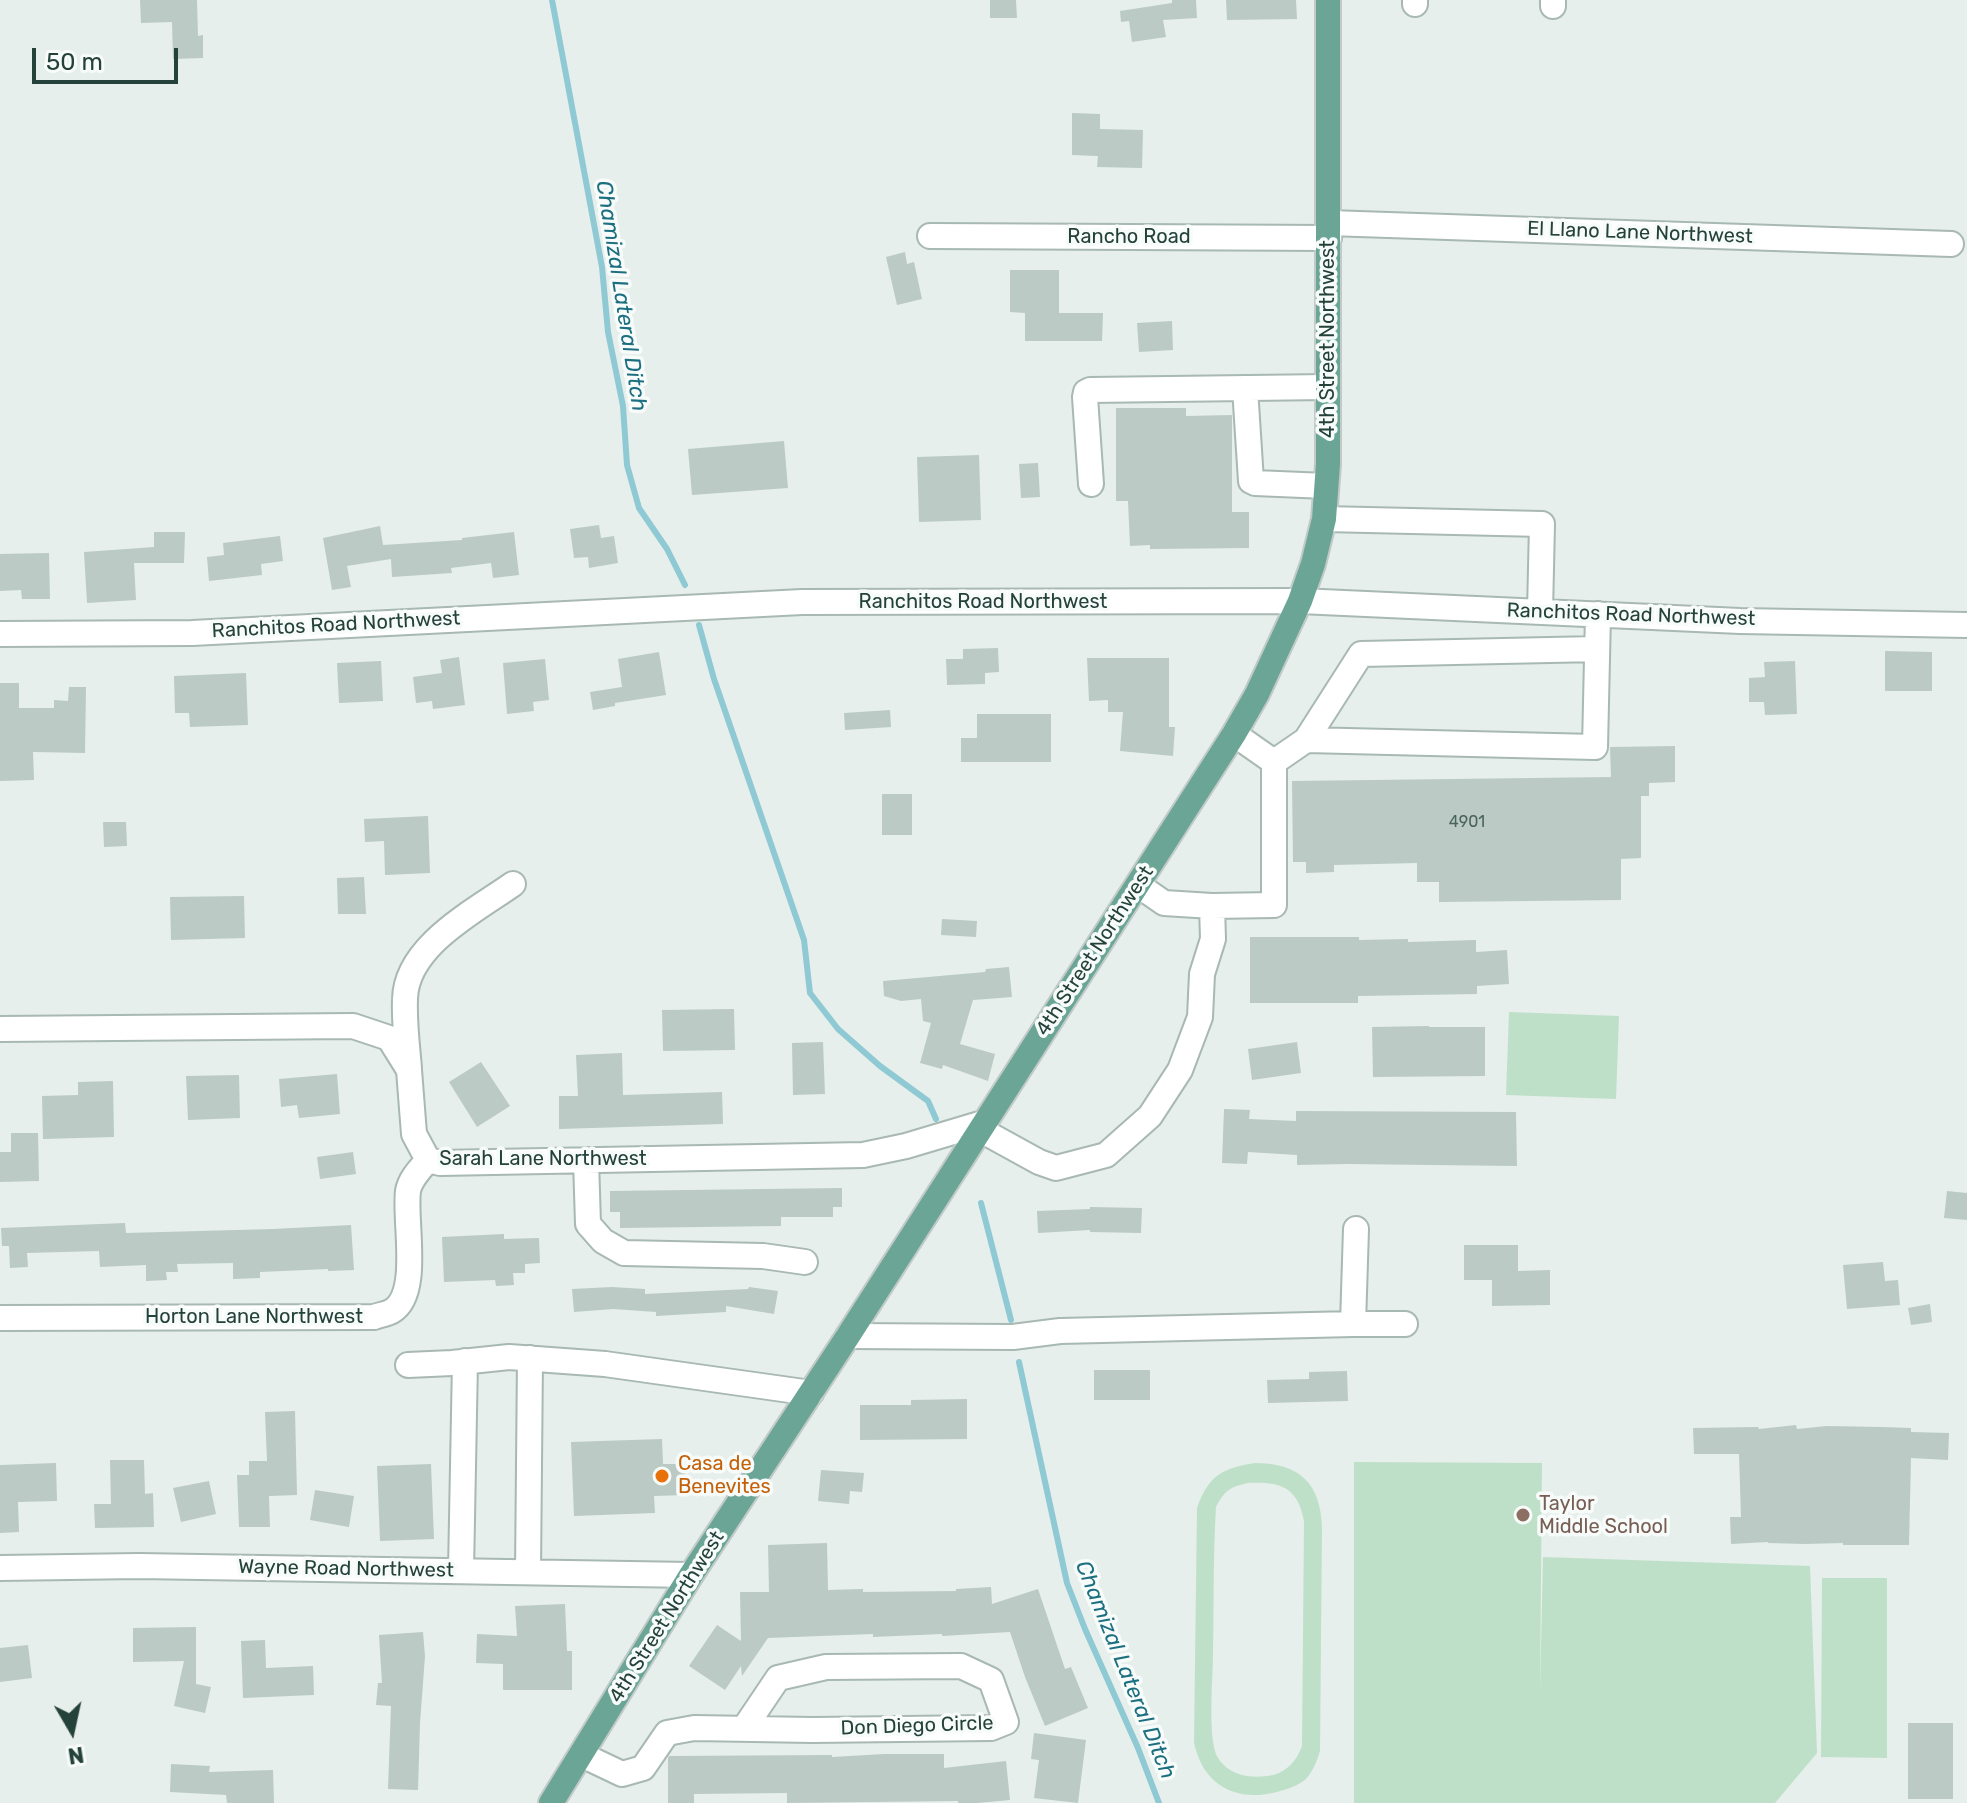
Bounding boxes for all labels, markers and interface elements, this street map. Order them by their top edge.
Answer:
scale bar [36,32,182,82]
text: 50 m [46,48,103,76]
water label: Chamizal Lateral Ditch [590,179,652,413]
street label: El Llano Lane Northwest [1527,217,1753,249]
street label: Rancho Road [1067,225,1191,249]
street label: 4th Street Northwest [1316,240,1340,438]
street label: Ranchitos Road Northwest [859,590,1107,614]
street label: Ranchitos Road Northwest [1506,599,1756,631]
street label: Ranchitos Road Northwest [211,607,461,643]
house number: 4901 [1449,812,1485,832]
street label: 4th Street Northwest [1031,861,1159,1041]
street label: Sarah Lane Northwest [439,1147,647,1171]
street label: Horton Lane Northwest [145,1305,363,1329]
place label: Casa de Benevites [678,1452,771,1499]
marker: Casa de Benevites [653,1467,671,1485]
place label: Taylor Middle School [1539,1492,1668,1539]
marker: Taylor Middle School [1514,1506,1532,1524]
street label: 4th Street Northwest [604,1527,730,1707]
street label: Wayne Road Northwest [238,1555,454,1583]
water label: Chamizal Lateral Ditch [1069,1557,1181,1783]
north arrow [32,1691,112,1771]
street label: Don Diego Circle [840,1711,994,1741]
text: N [66,1741,86,1770]

